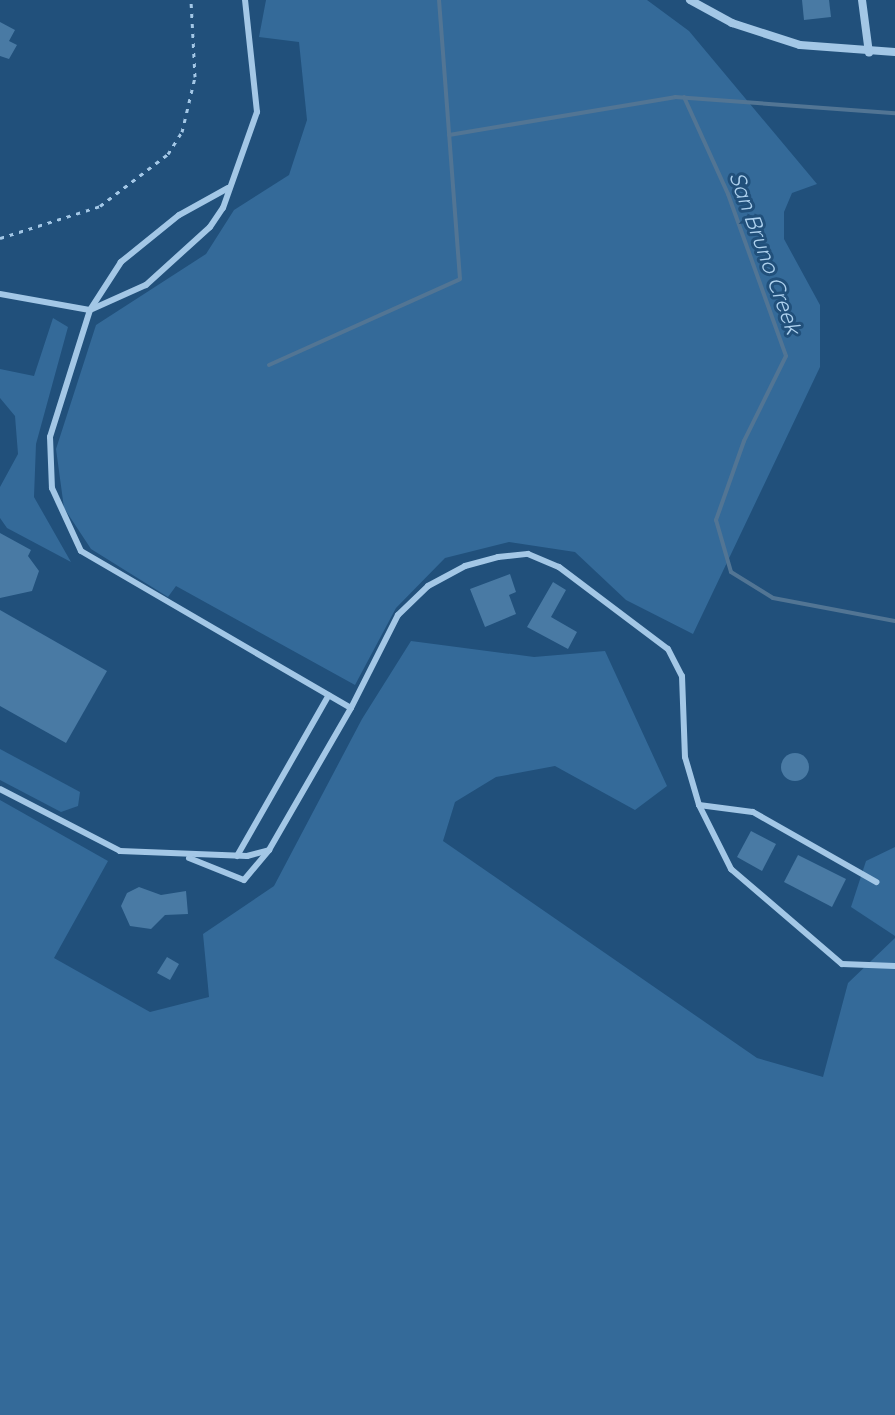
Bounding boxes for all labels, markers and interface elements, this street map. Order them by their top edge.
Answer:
water label: San Bruno Creek [723,168,807,338]

